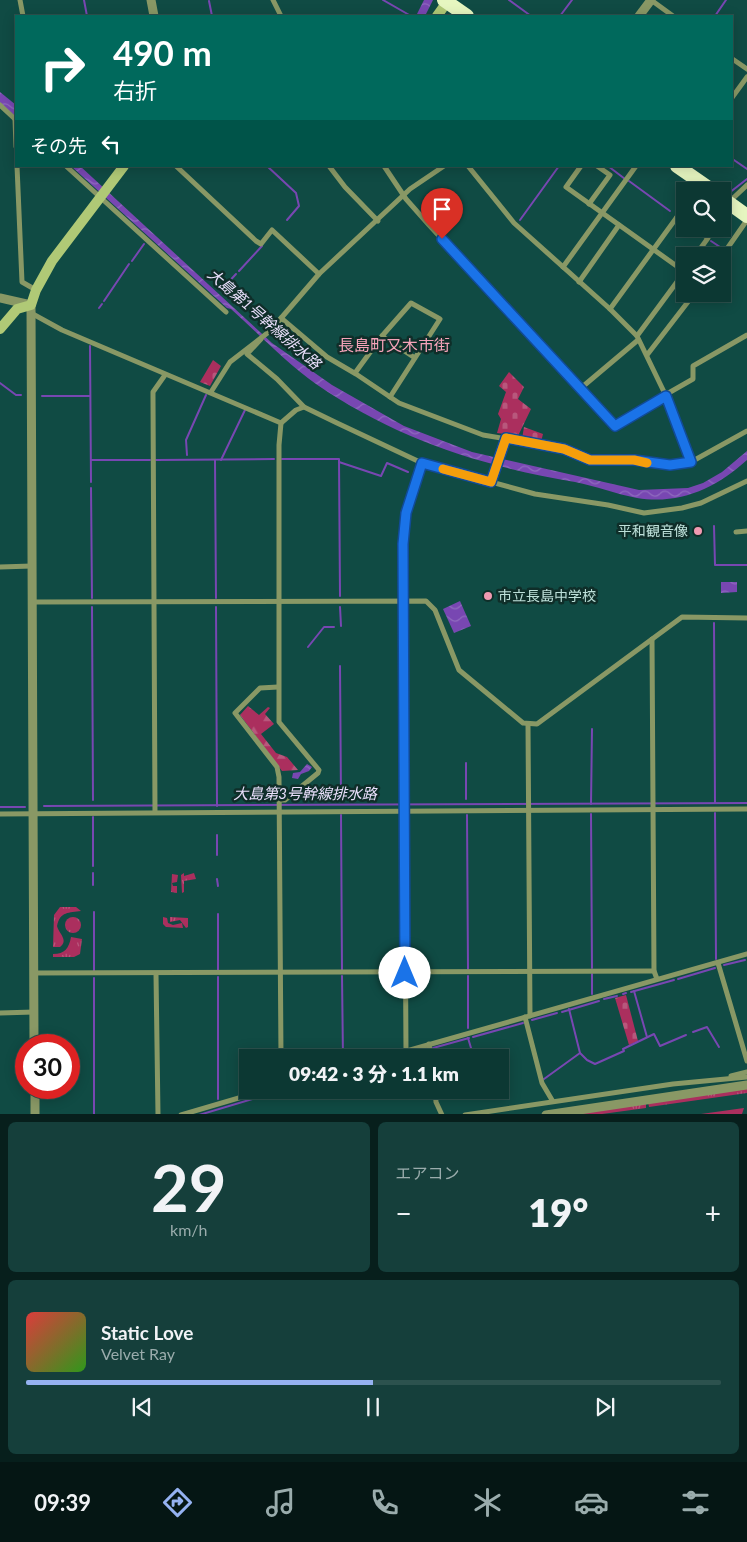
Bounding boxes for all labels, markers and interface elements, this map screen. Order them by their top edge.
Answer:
text: 490 m [113,31,212,73]
icon: right [30,35,95,100]
text: 右折 [113,77,157,104]
icon: left [97,130,125,158]
text: その先 [30,134,87,157]
map controls [676,182,731,302]
button: search [676,182,731,237]
pin [421,188,463,239]
icon: arrive [428,195,456,223]
button: layers [676,247,731,302]
water label: 大島第1号幹線排水路 [205,264,326,373]
district label: 長島町又木市街 [338,335,450,354]
place label: 平和観音像 [618,522,688,539]
marker: 平和観音像 [692,525,704,537]
place label: 市立長島中学校 [498,587,596,604]
marker: 市立長島中学校 [482,590,494,602]
water label: 大島第3号幹線排水路 [233,784,379,802]
position arrow [378,946,430,998]
speed limit sign: 30 [15,1034,80,1099]
text: 09:42 · 3 分 · 1.1 km [289,1062,459,1085]
text: 29 [151,1148,226,1226]
text: エアコン [396,1163,460,1182]
text: 19° [528,1189,588,1235]
text: − [396,1196,412,1230]
text: + [705,1196,721,1230]
text: km/h [170,1220,207,1239]
text: Static Love [101,1321,193,1344]
text: Velvet Ray [101,1344,175,1363]
icon: previous [128,1393,156,1421]
icon: pause [359,1393,387,1421]
icon: next [591,1393,619,1421]
icon: directions [160,1485,195,1520]
icon: music [263,1485,298,1520]
icon: phone [367,1485,402,1520]
icon: climate [470,1485,505,1520]
icon: car [574,1485,609,1520]
icon: filters [678,1485,713,1520]
text: 09:39 [34,1489,91,1516]

